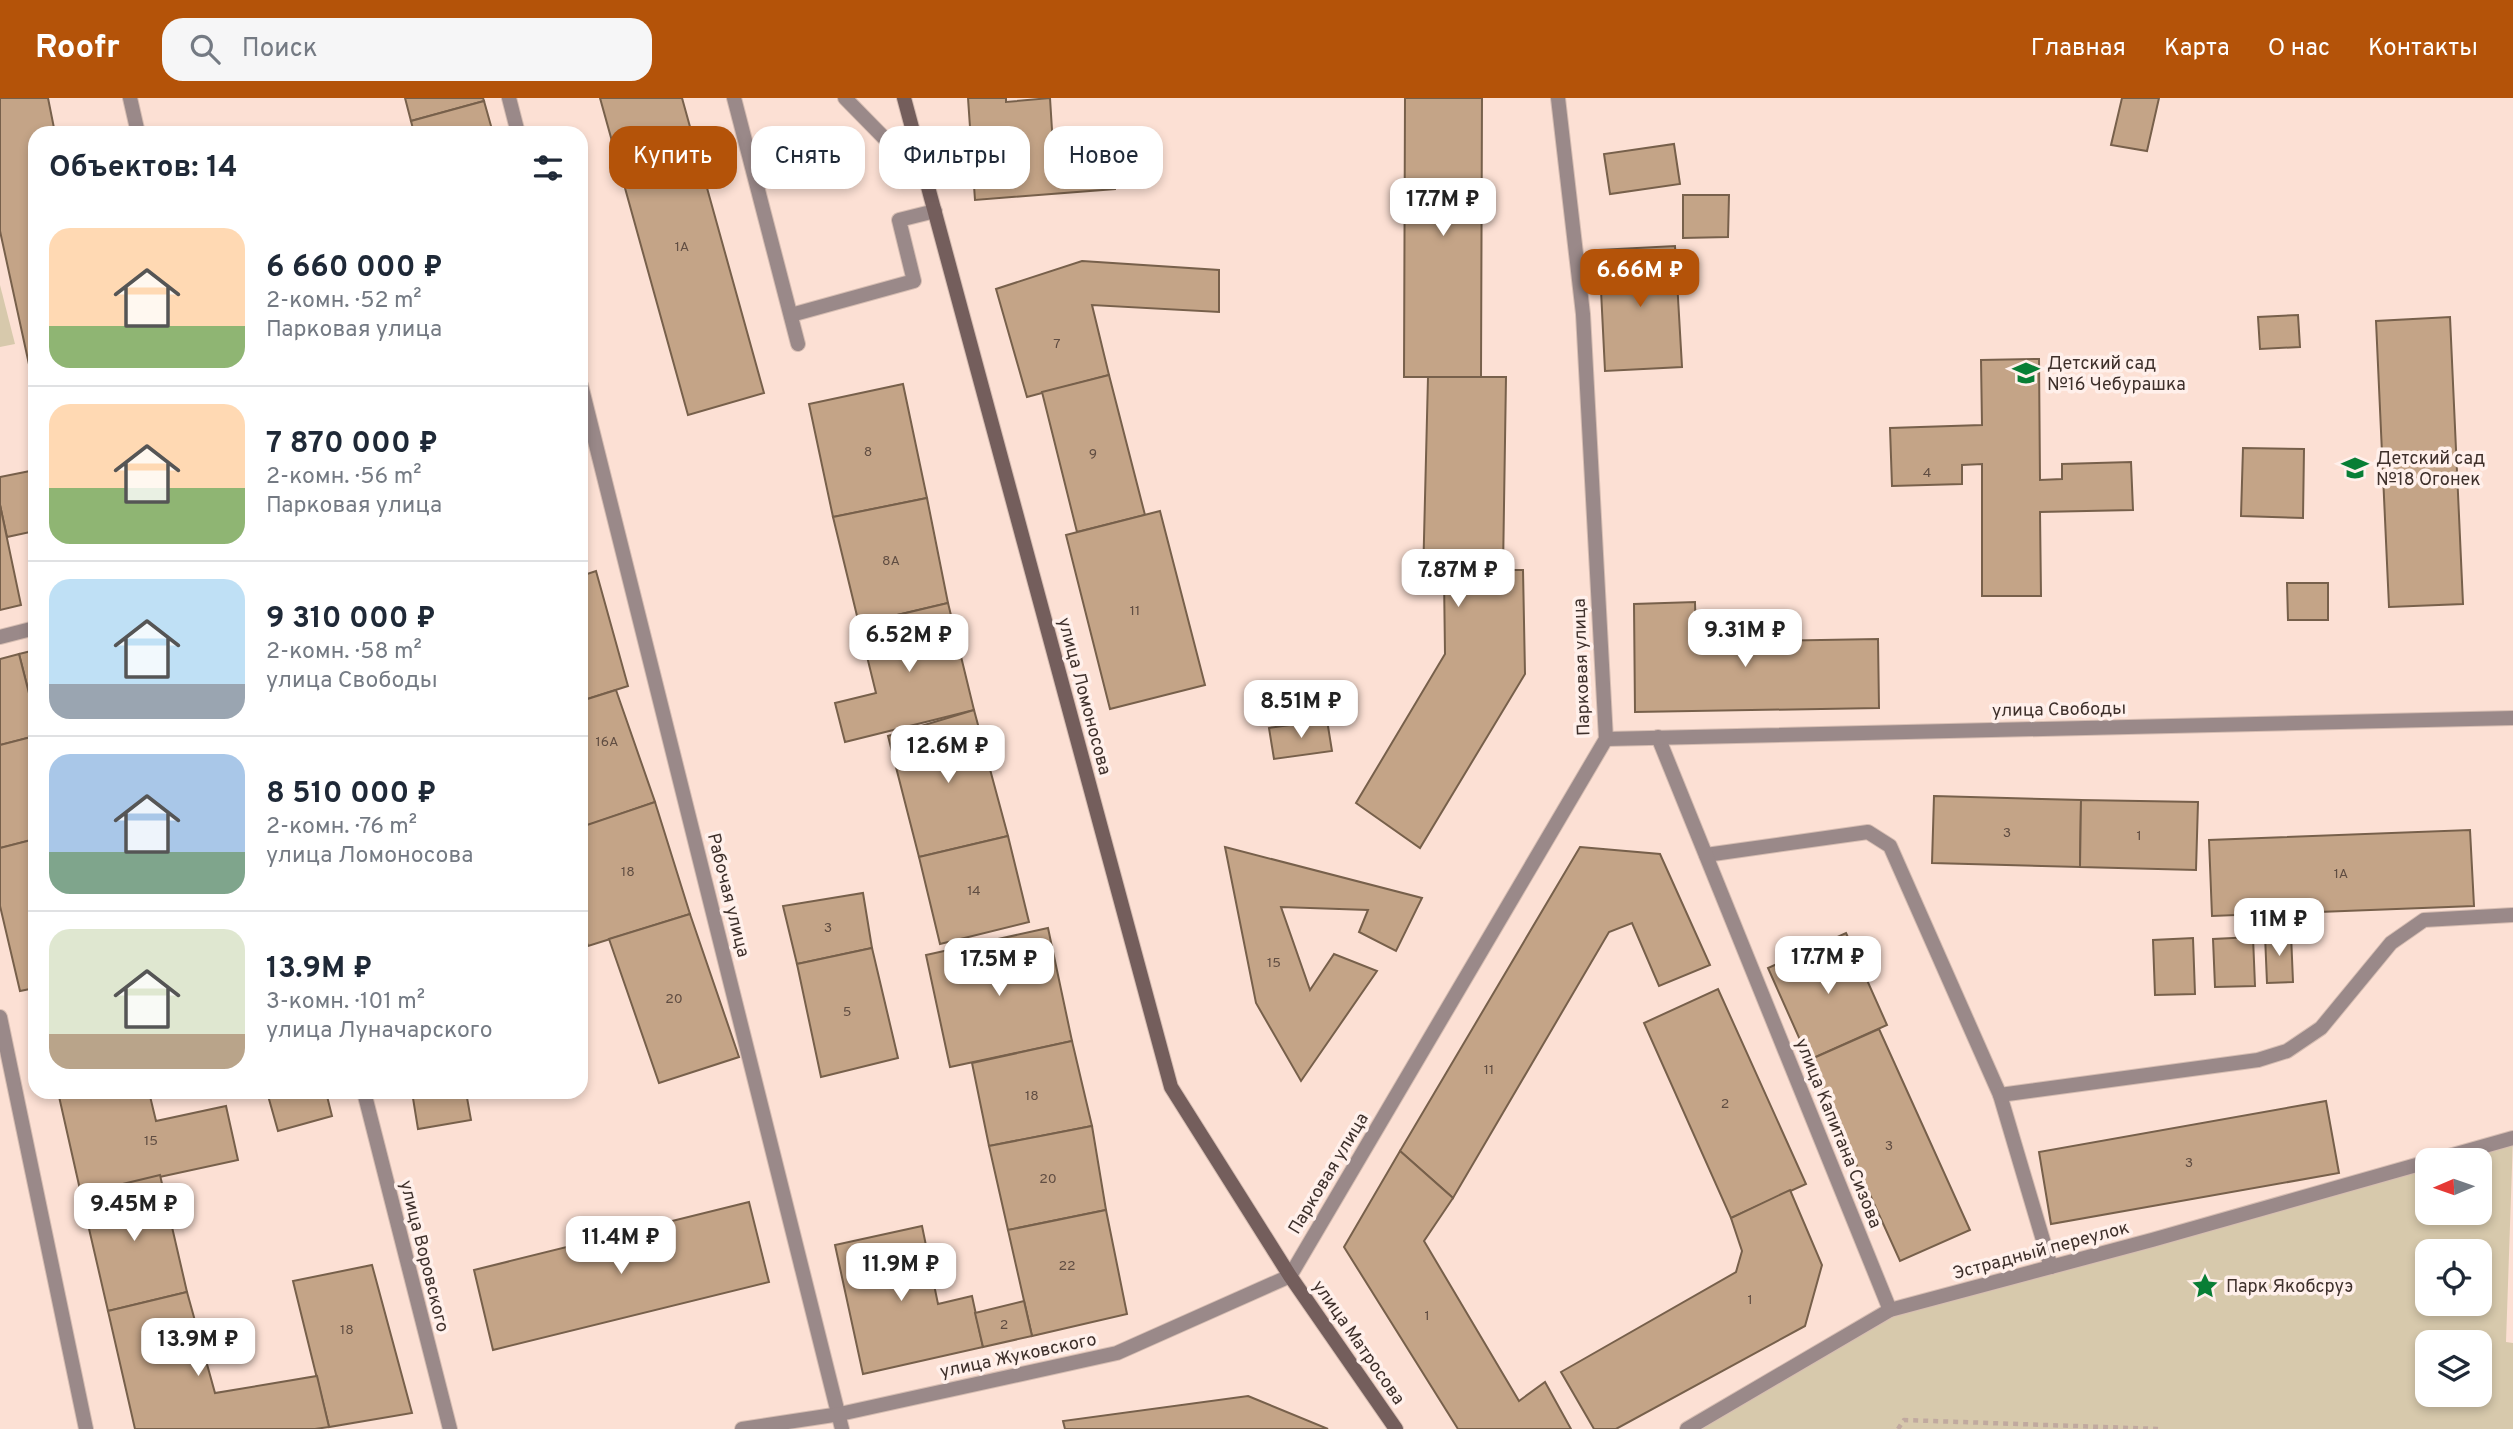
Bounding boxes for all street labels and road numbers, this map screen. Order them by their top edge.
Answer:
street label: Парковая улица [1569,598,1596,736]
street label: улица Ломоносова [1051,615,1116,778]
street label: улица Свободы [1992,698,2126,723]
street label: Рабочая улица [701,831,754,960]
street label: улица Капитана Сизова [1789,1035,1886,1232]
street label: Парковая улица [1284,1109,1375,1239]
street label: улица Воровского [394,1178,454,1335]
street label: Эстрадный переулок [1951,1217,2132,1286]
street label: улица Матросова [1306,1276,1409,1410]
street label: улица Жуковского [938,1329,1099,1384]

